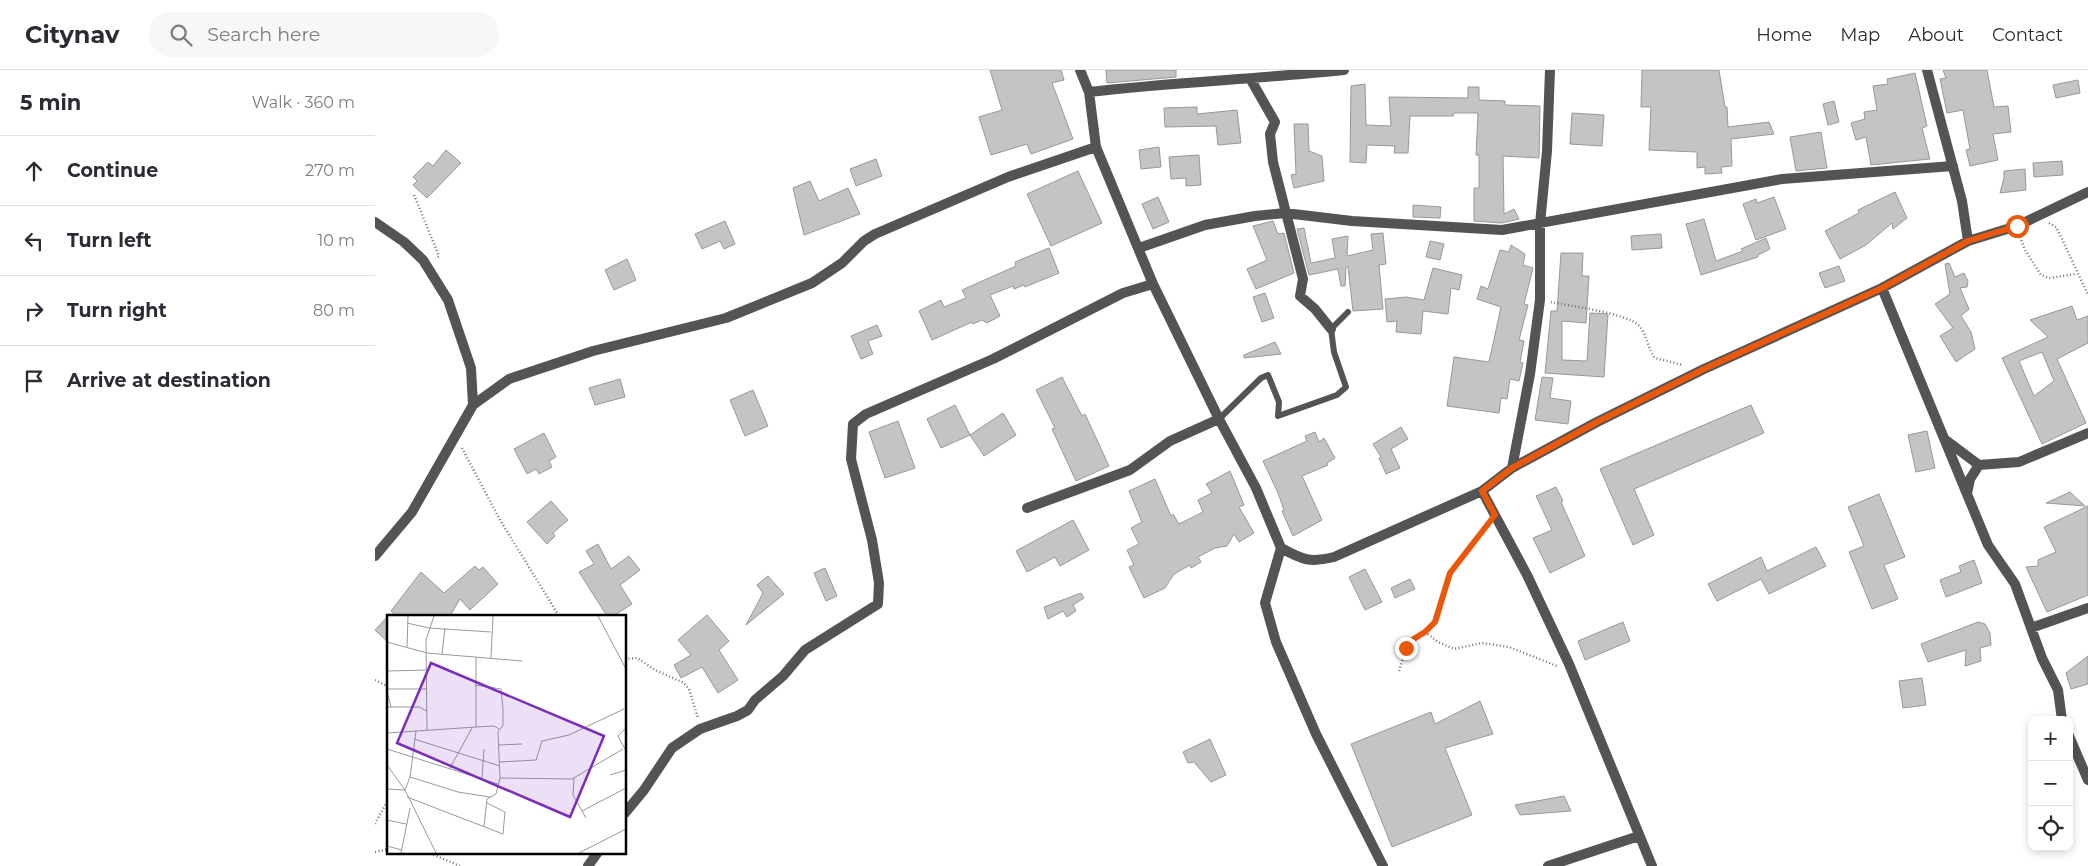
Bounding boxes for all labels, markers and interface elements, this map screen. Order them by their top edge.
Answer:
search box [149,12,499,57]
text: Citynav [25,20,119,49]
icon: search [167,21,195,49]
text: Search here [207,23,320,46]
text: Home [1756,24,1812,46]
text: Map [1840,24,1880,46]
text: About [1908,24,1964,46]
text: Contact [1992,24,2063,46]
text: 5 min [20,90,81,115]
text: Walk · 360 m [252,93,355,112]
icon: ahead [20,157,48,185]
text: Continue [67,159,158,182]
text: 270 m [305,161,355,180]
route start [2006,215,2029,238]
icon: left [20,227,48,255]
text: Turn left [67,229,152,252]
text: 10 m [317,231,355,250]
icon: right [20,297,48,325]
text: Turn right [67,299,167,322]
text: 80 m [313,301,355,320]
icon: arrive [20,367,48,395]
text: Arrive at destination [67,369,271,392]
inset map [387,615,626,854]
route end [1395,637,1418,660]
map controls [2028,716,2073,851]
button: + [2028,716,2073,761]
button: − [2028,761,2073,806]
button: locate [2028,806,2073,851]

